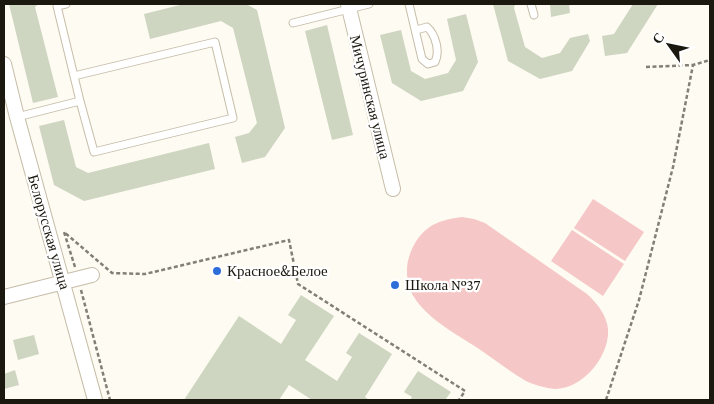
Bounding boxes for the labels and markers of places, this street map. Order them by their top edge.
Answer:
place label: Красное&Белое [227,263,328,279]
marker: Красное&Белое [211,265,223,277]
place label: Школа №37 [405,277,480,293]
marker: Школа №37 [389,279,401,291]

